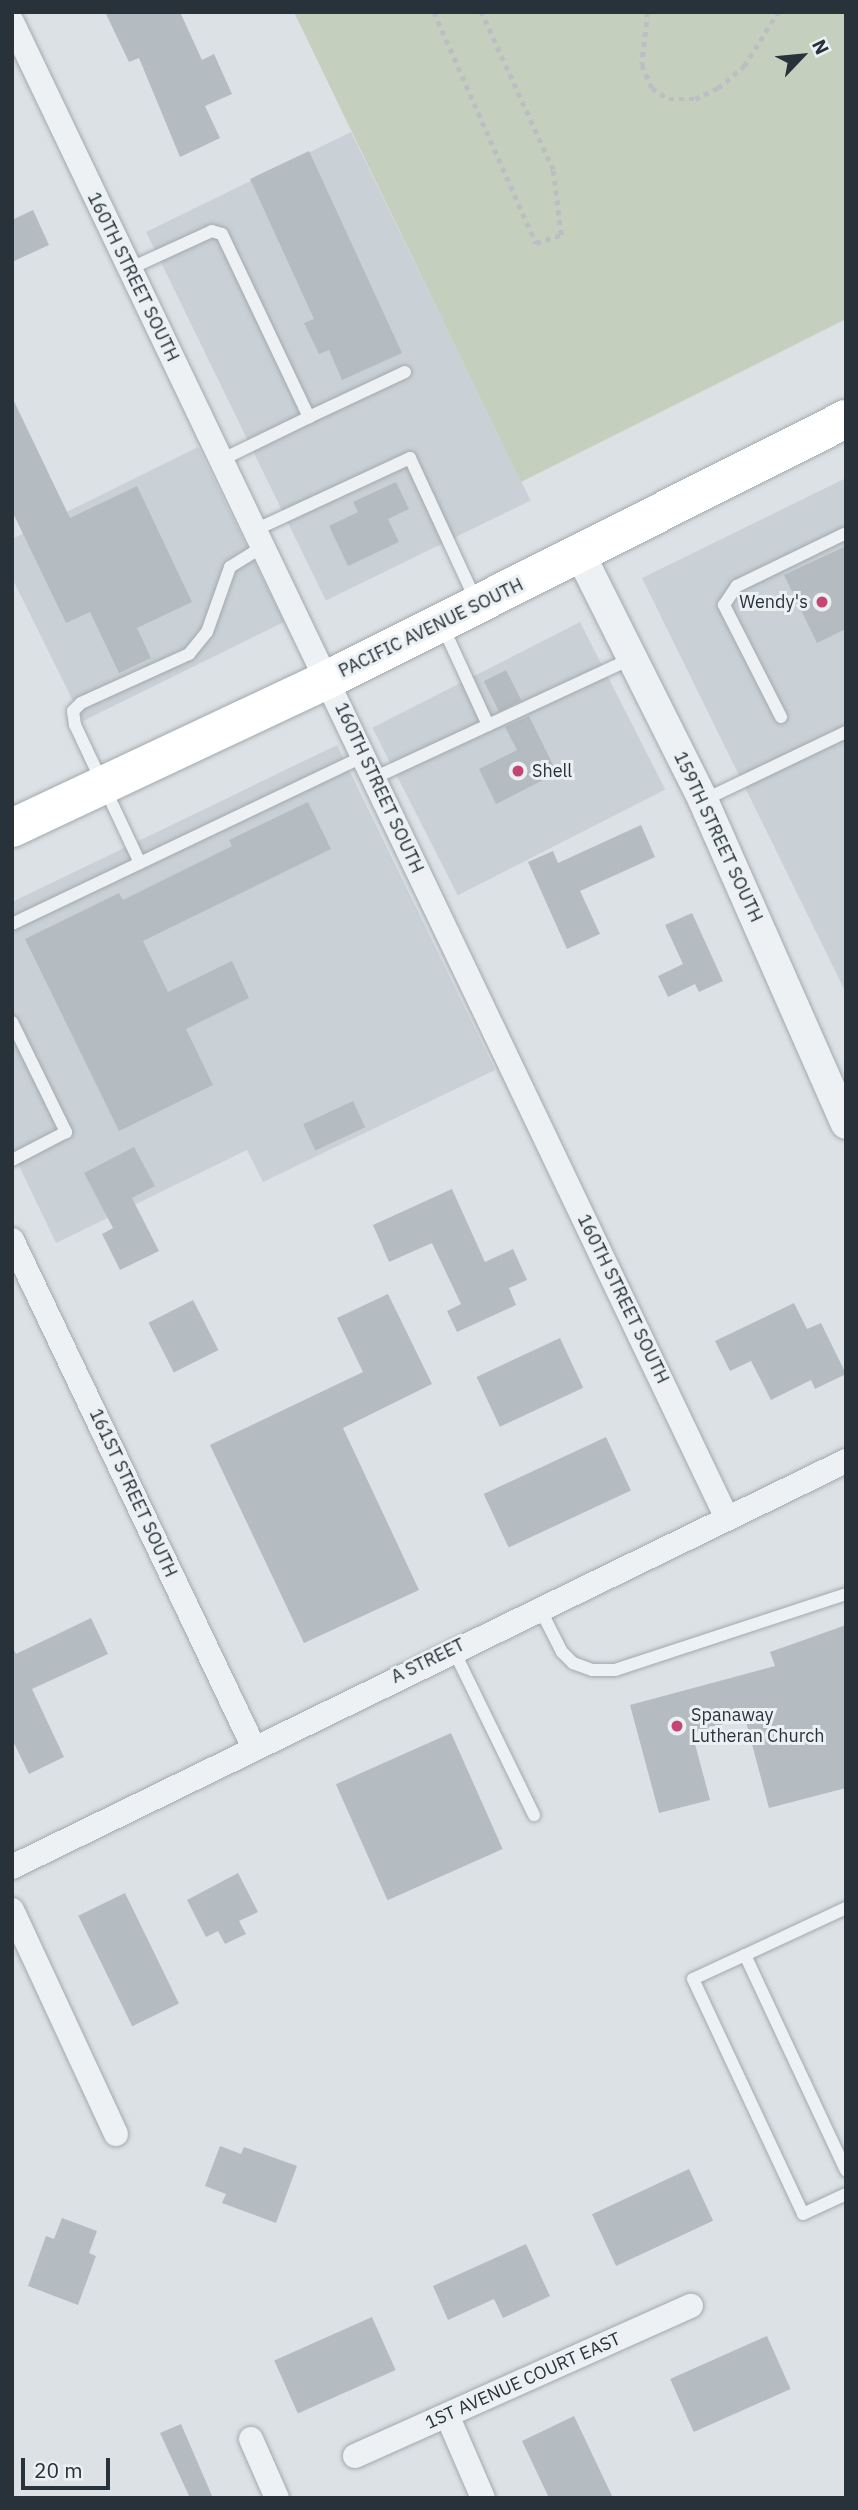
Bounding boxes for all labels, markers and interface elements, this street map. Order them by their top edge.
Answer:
north arrow [767,21,837,91]
text: N [807,35,835,58]
street label: 160TH STREET SOUTH [83,189,183,365]
street label: PACIFIC AVENUE SOUTH [335,574,527,682]
place label: Wendy's [739,591,808,613]
marker: Wendy's [814,594,830,610]
street label: 160TH STREET SOUTH [330,699,428,877]
street label: 159TH STREET SOUTH [669,748,767,926]
place label: Shell [532,760,572,782]
marker: Shell [510,763,526,779]
street label: 160TH STREET SOUTH [573,1211,673,1387]
street label: 161ST STREET SOUTH [85,1405,181,1581]
street label: A STREET [388,1634,468,1688]
place label: Spanaway Lutheran Church [691,1705,825,1748]
marker: Spanaway Lutheran Church [669,1718,685,1734]
street label: 1ST AVENUE COURT EAST [422,2328,624,2434]
scale bar [24,2444,114,2488]
text: 20 m [34,2456,83,2484]

